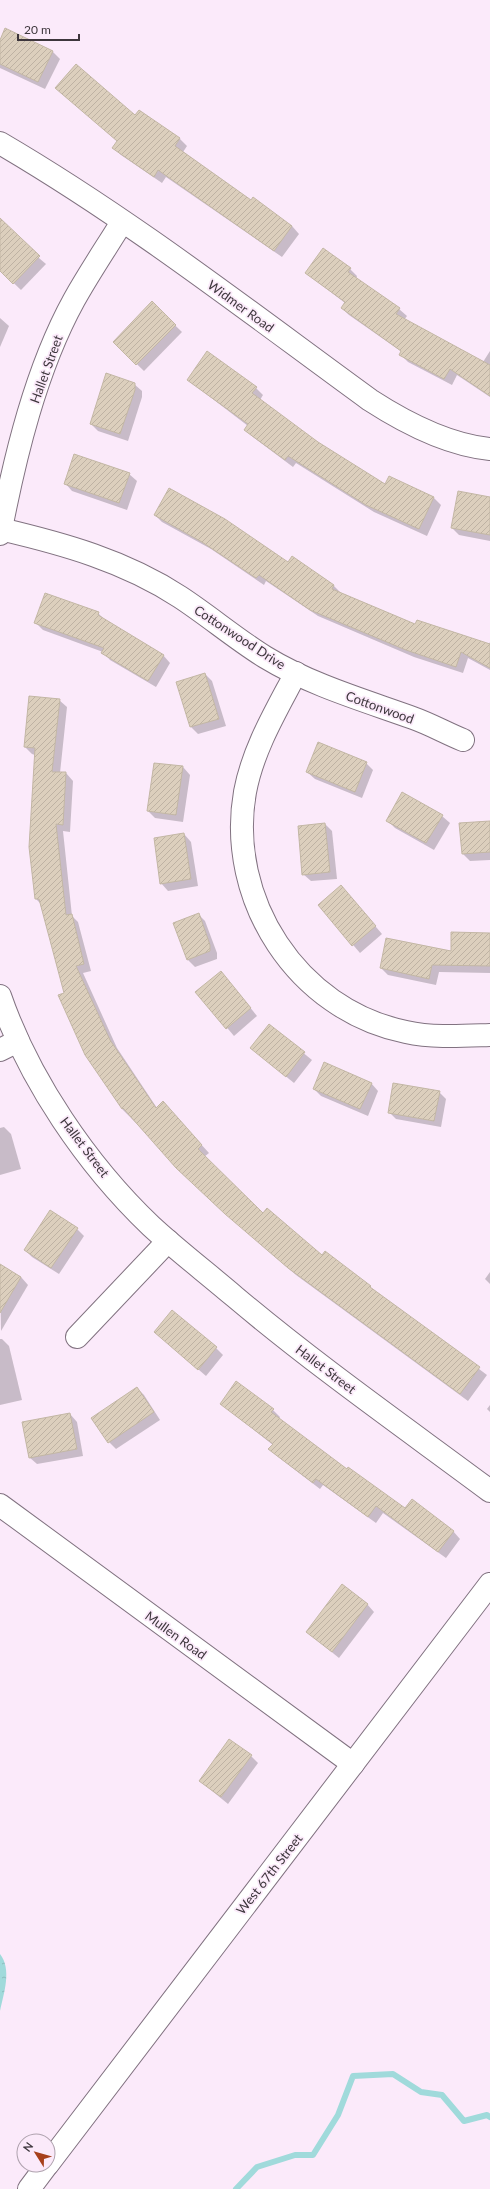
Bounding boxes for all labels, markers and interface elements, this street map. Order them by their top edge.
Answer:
scale bar [18,16,79,42]
text: 20 m [24,22,51,37]
street label: Widmer Road [205,277,277,335]
street label: Hallet Street [26,332,66,405]
street label: Cottonwood Drive [191,602,289,673]
street label: Cottonwood [344,687,416,727]
street label: Hallet Street [57,1114,113,1181]
street label: Hallet Street [293,1341,360,1397]
street label: Mullen Road [142,1607,210,1663]
street label: West 67th Street [233,1830,306,1917]
north arrow [16,2133,56,2173]
text: N [20,2139,35,2154]

